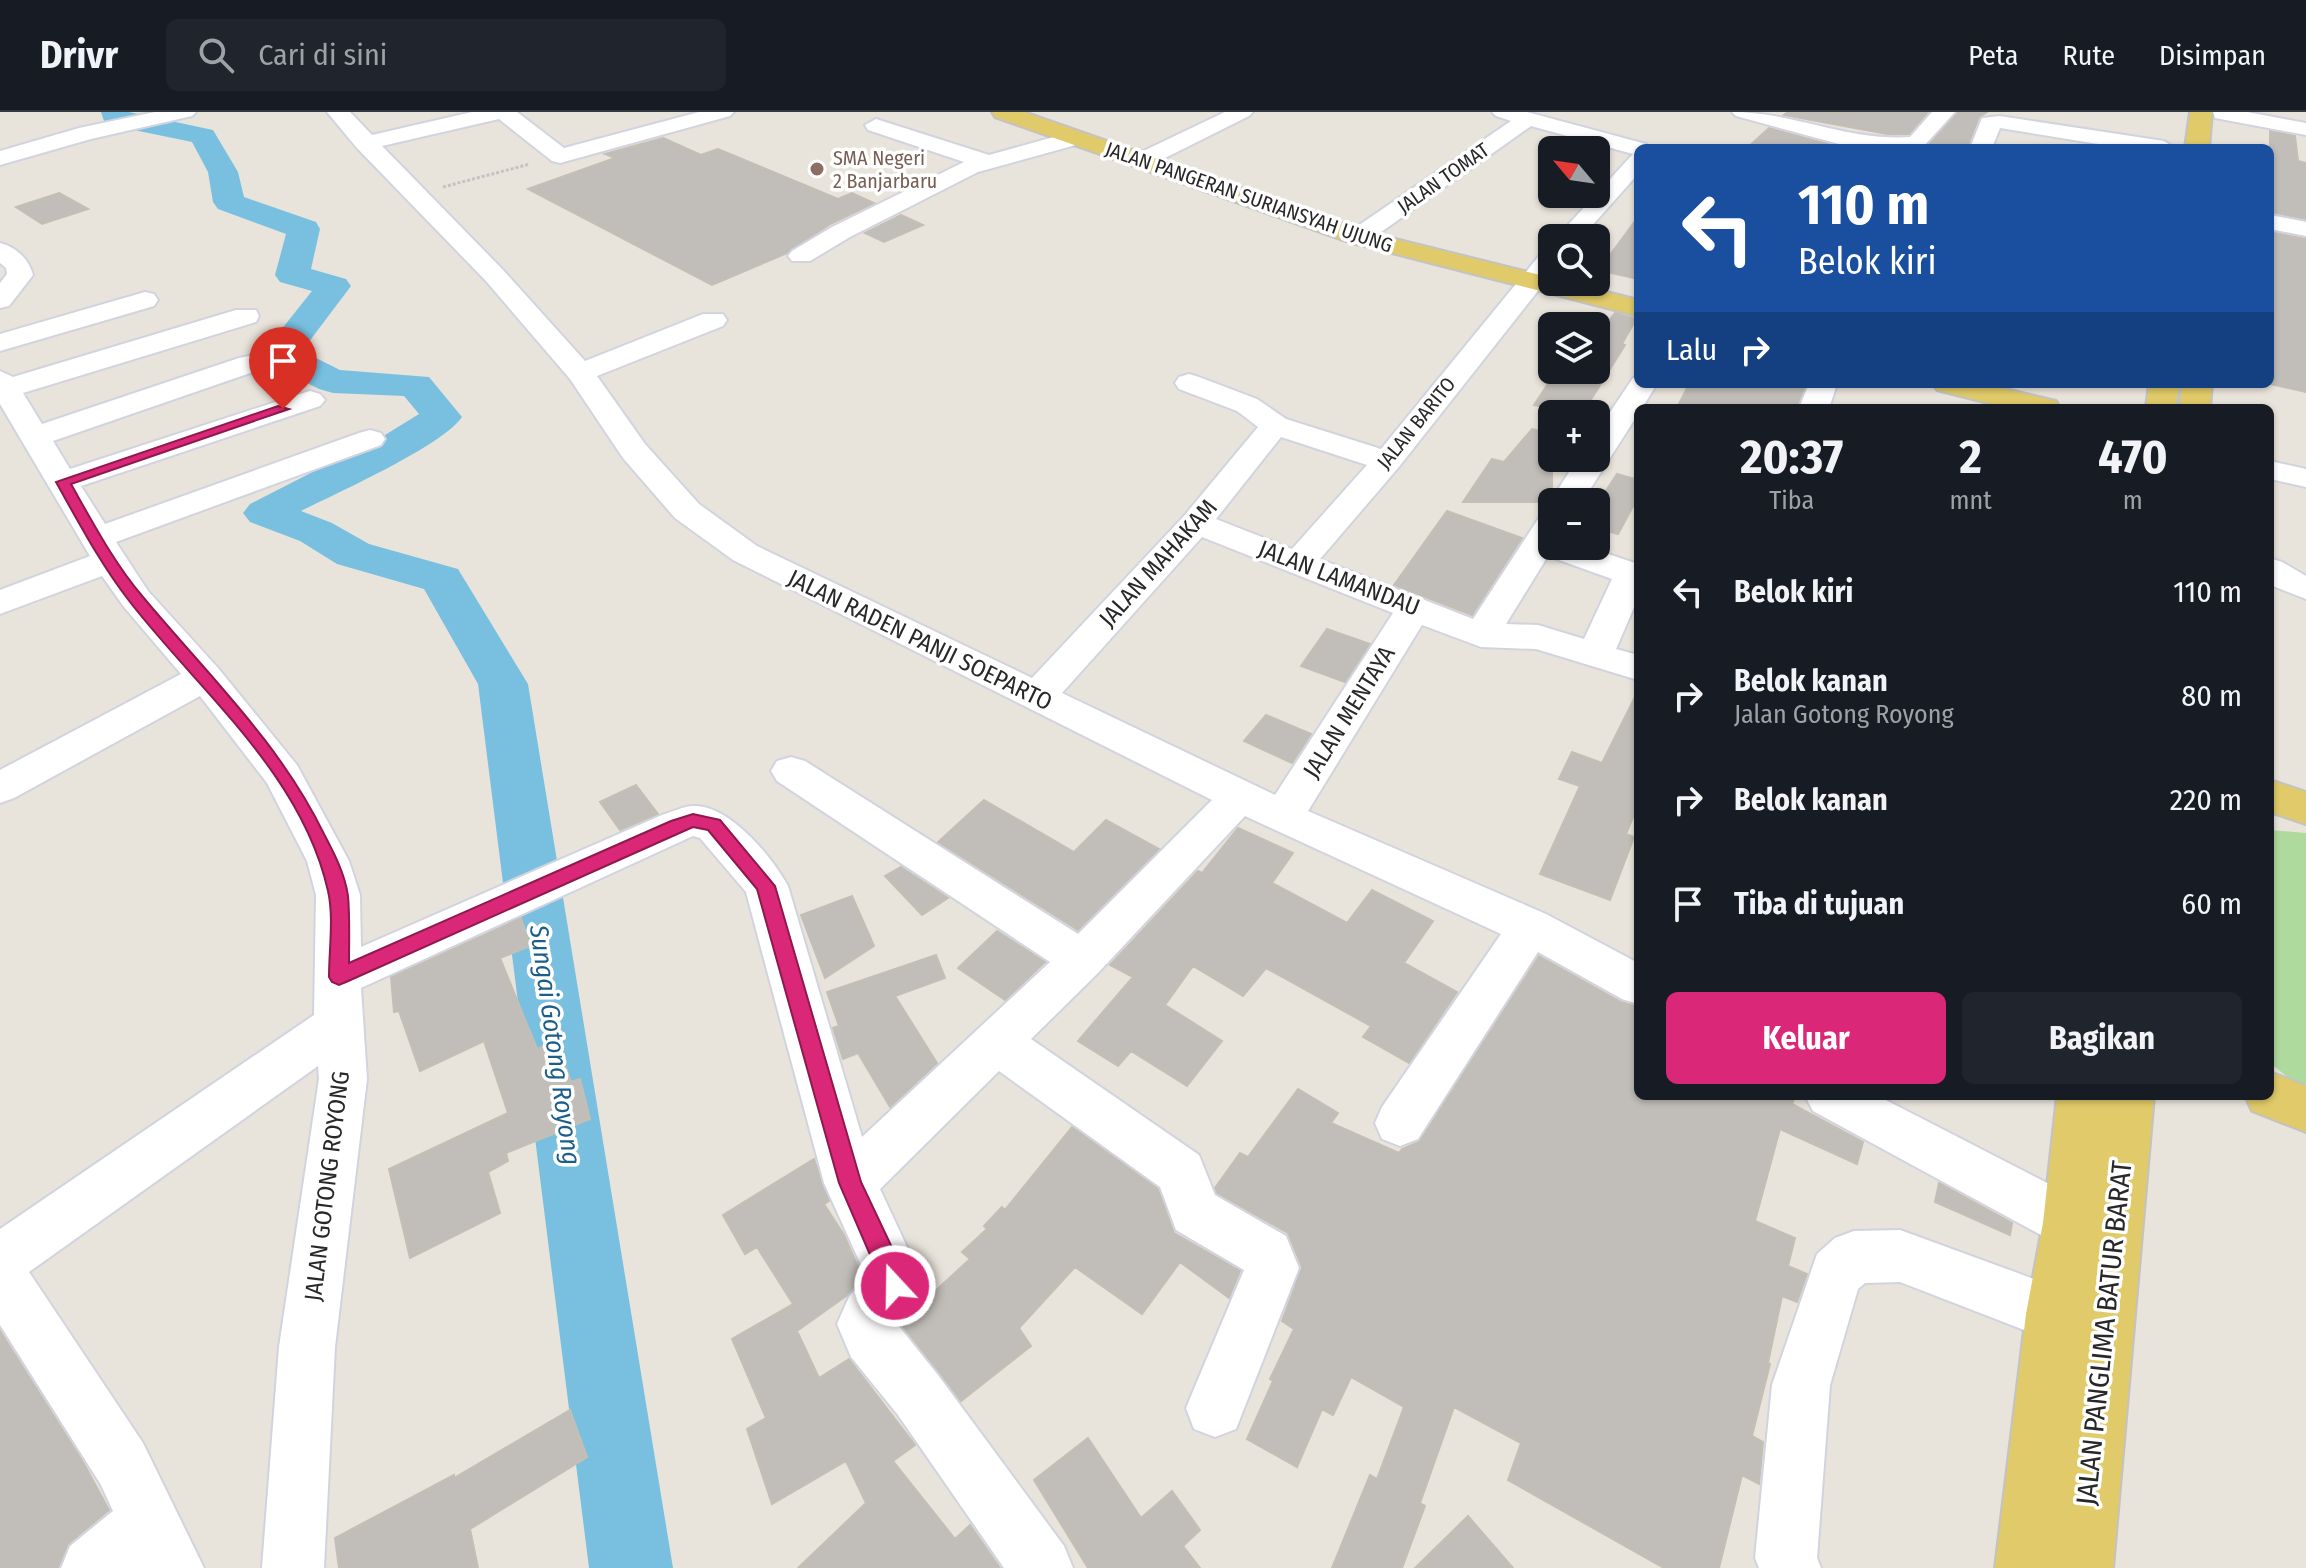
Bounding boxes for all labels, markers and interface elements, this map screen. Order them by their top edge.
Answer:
search box [166,19,726,91]
text: Drivr [40,32,118,78]
icon: search [194,33,238,77]
text: Cari di sini [258,37,387,73]
text: Peta [1968,39,2019,72]
text: Rute [2063,39,2115,72]
text: Disimpan [2159,39,2266,72]
street label: JALAN PANGERAN SURIANSYAH UJUNG [1102,136,1396,258]
north arrow [1538,136,1610,208]
map controls [1538,136,1610,560]
street label: JALAN TOMAT [1393,137,1494,218]
place label: SMA Negeri 2 Banjarbaru [833,146,937,193]
marker: SMA Negeri 2 Banjarbaru [808,160,826,178]
text: 110 m [1798,172,1929,239]
icon: left [1666,176,1770,280]
button: search [1538,224,1610,296]
text: Belok kiri [1798,240,1936,284]
button: layers [1538,312,1610,384]
pin [249,327,317,409]
icon: right [1733,328,1777,372]
text: Lalu [1666,332,1717,368]
icon: arrive [261,339,305,383]
street label: JALAN BARITO [1372,372,1460,474]
button: + [1538,400,1610,472]
text: 20:37 [1740,428,1843,486]
text: 2 [1959,428,1982,486]
text: 470 [2098,428,2168,486]
text: Tiba [1769,485,1814,516]
text: mnt [1949,485,1992,516]
text: m [2123,485,2143,516]
button: − [1538,488,1610,560]
street label: JALAN MAHAKAM [1093,493,1223,633]
street label: JALAN LAMANDAU [1254,534,1424,622]
street label: JALAN RADEN PANJI SOEPARTO [783,564,1057,716]
icon: left [1666,570,1710,614]
text: Belok kiri [1734,574,1853,610]
text: 110 m [2173,574,2242,610]
street label: JALAN MENTAYA [1297,641,1401,783]
text: Belok kanan [1734,663,1888,699]
icon: right [1666,674,1710,718]
text: 80 m [2181,678,2242,714]
text: Jalan Gotong Royong [1734,699,1954,730]
icon: right [1666,778,1710,822]
text: Belok kanan [1734,782,1888,818]
text: 220 m [2170,782,2242,818]
icon: arrive [1666,882,1710,926]
text: Tiba di tujuan [1734,886,1904,922]
text: 60 m [2181,886,2242,922]
water label: Sungai Gotong Royong [523,922,587,1167]
button: Keluar [1666,992,1946,1084]
button: Bagikan [1962,992,2242,1084]
street label: JALAN GOTONG ROYONG [299,1069,355,1303]
street label: JALAN PANGLIMA BATUR BARAT [2070,1159,2138,1507]
position arrow [853,1244,937,1328]

